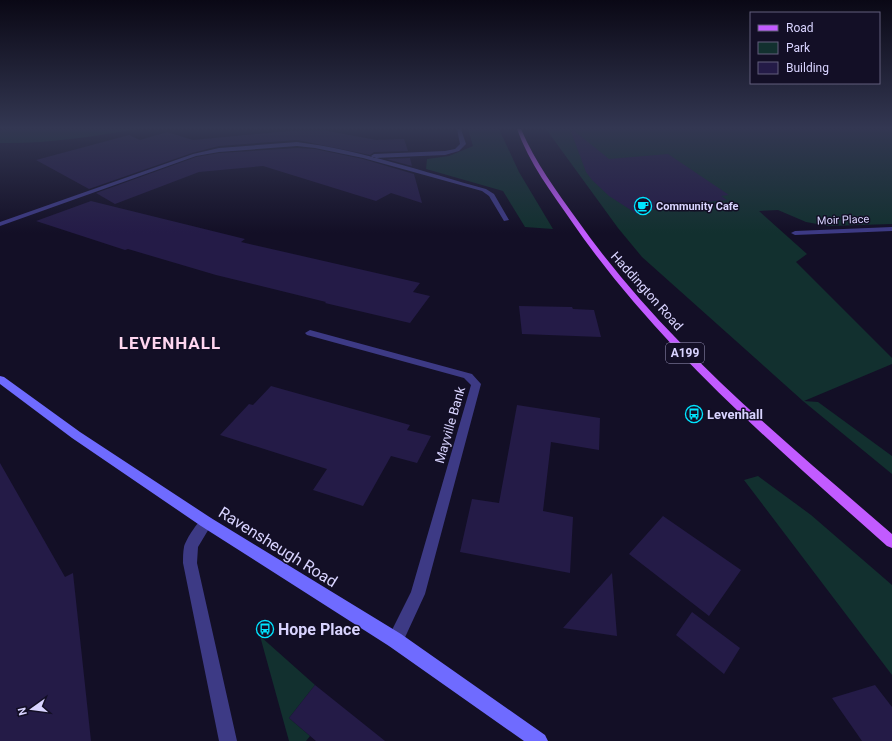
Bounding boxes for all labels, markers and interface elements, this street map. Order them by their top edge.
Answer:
legend [750,12,880,84]
text: Road [786,21,814,35]
text: Park [786,41,811,55]
text: Building [786,61,829,75]
cafe icon: Community Cafe [633,196,653,216]
place label: Community Cafe [656,200,739,213]
street label: Moir Place [817,213,869,227]
street label: Haddington Road [608,249,686,333]
district label: LEVENHALL [119,333,221,353]
road number: A199 [666,343,704,363]
street label: Mayville Bank [432,384,468,465]
bus stop icon: Levenhall [684,404,704,424]
place label: Levenhall [707,407,763,422]
street label: Ravensheugh Road [215,503,341,591]
bus stop icon: Hope Place [255,619,275,639]
place label: Hope Place [278,620,360,639]
north arrow [12,689,52,729]
text: N [15,706,30,717]

